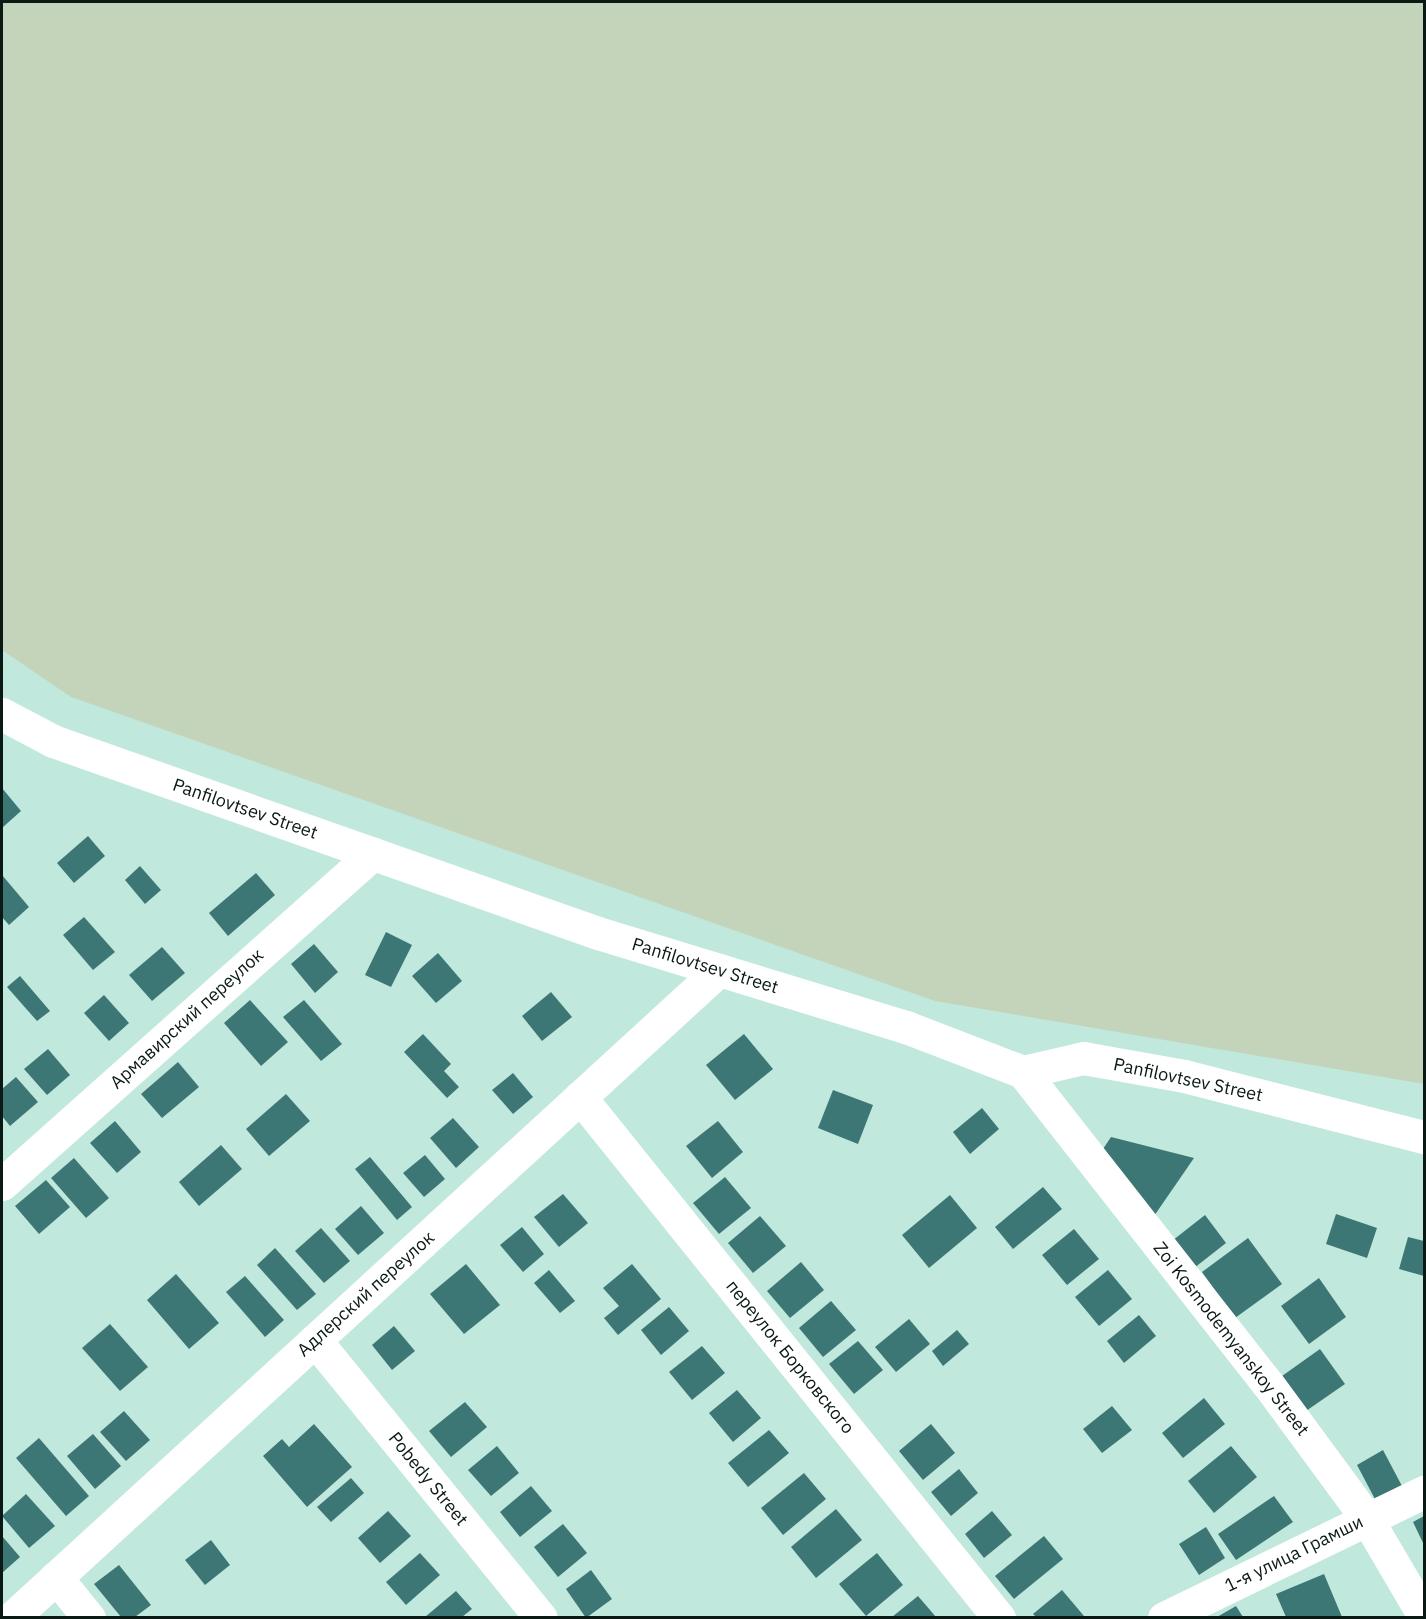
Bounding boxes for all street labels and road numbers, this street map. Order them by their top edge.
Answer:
street label: Panfilovtsev Street [170,774,320,844]
street label: Panfilovtsev Street [629,933,781,999]
street label: Армавирский переулок [106,944,268,1094]
street label: Panfilovtsev Street [1112,1054,1264,1106]
street label: Адлерский переулок [293,1227,439,1361]
street label: Zoi Kosmodemyanskoy Street [1149,1238,1313,1440]
street label: переулок Борковского [721,1276,859,1438]
street label: Pobedy Street [384,1428,472,1530]
street label: 1-я улица Грамши [1221,1511,1367,1597]

